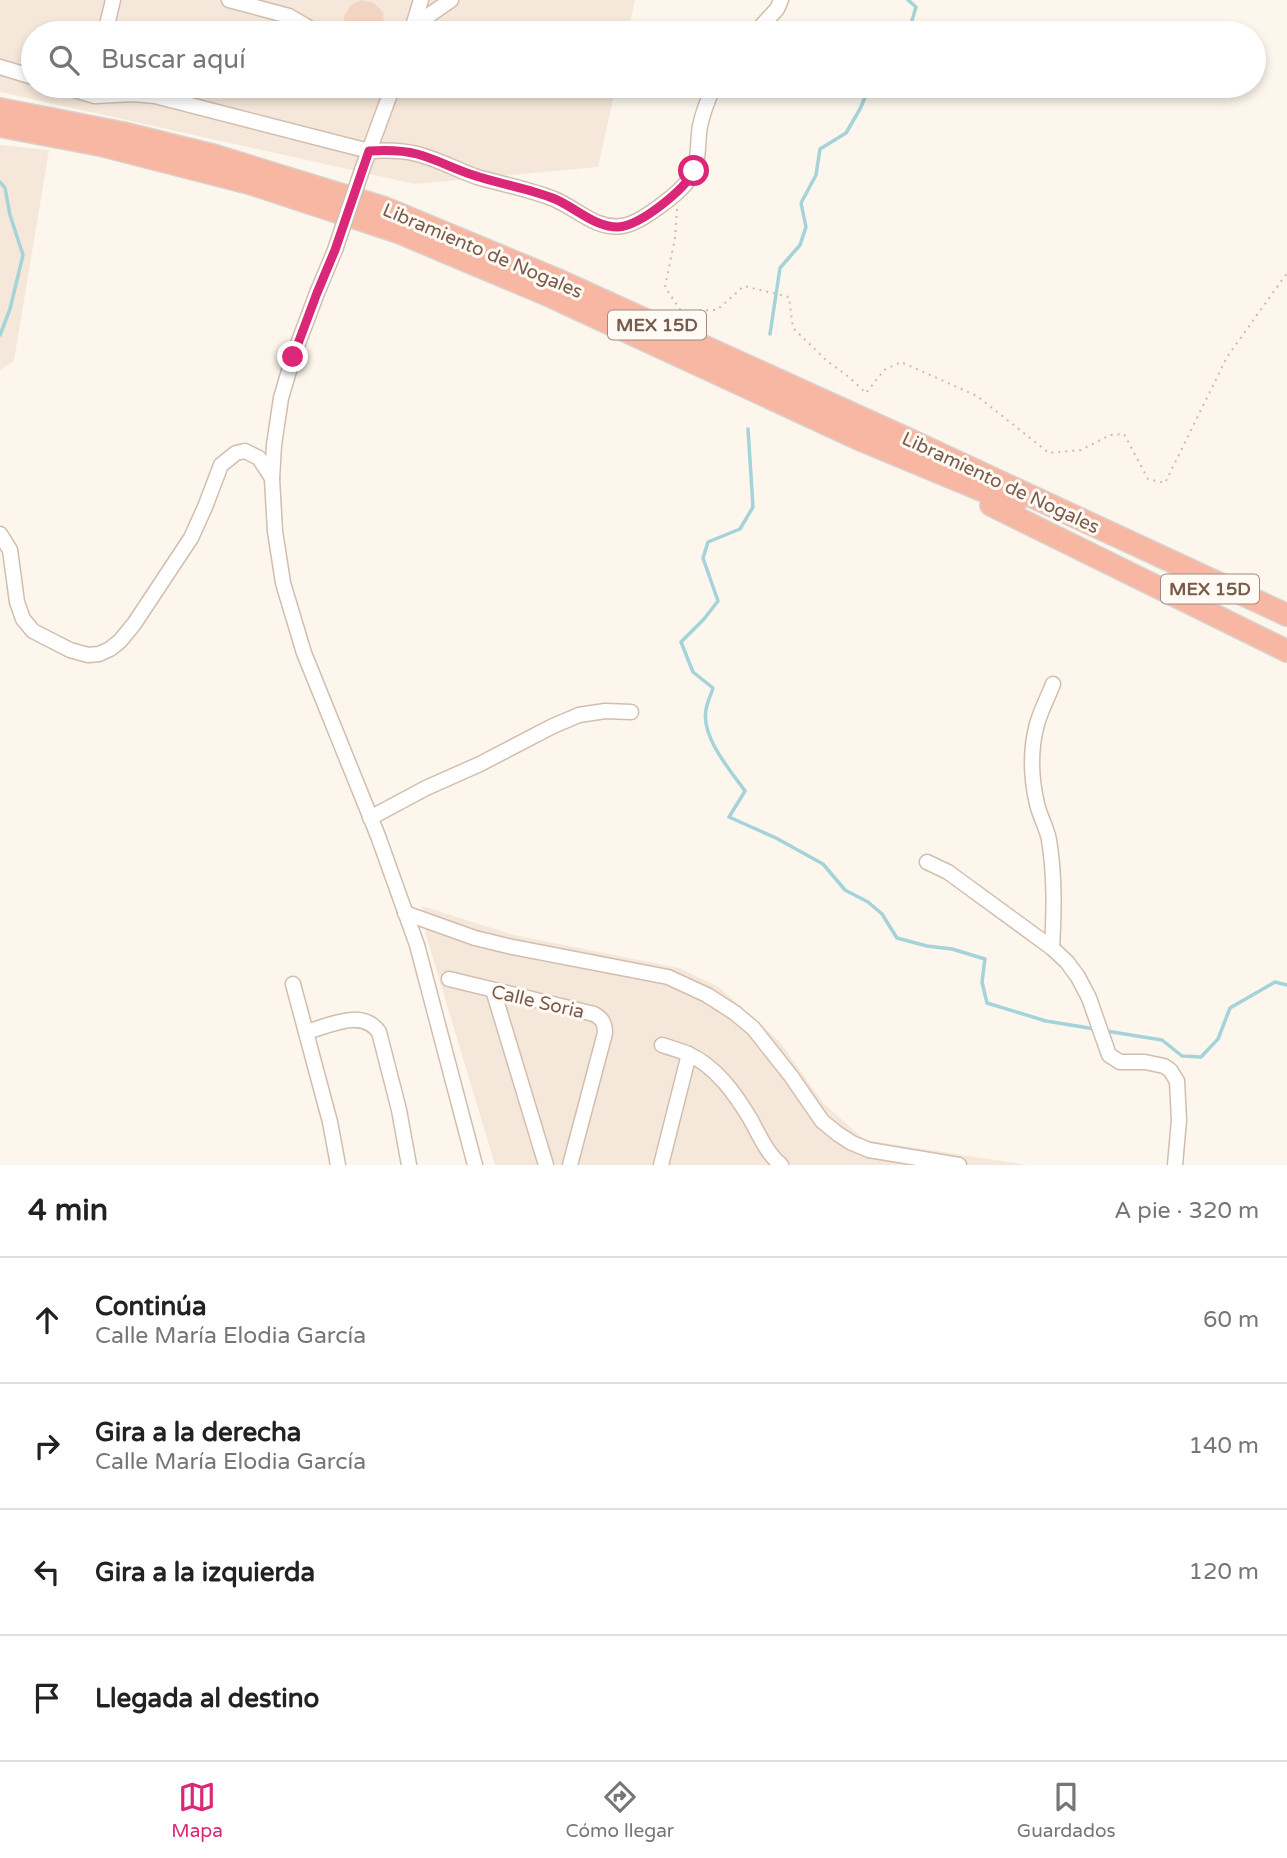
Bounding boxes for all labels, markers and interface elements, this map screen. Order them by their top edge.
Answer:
search box [21,21,1266,98]
icon: search [45,41,83,79]
text: Buscar aquí [101,44,246,75]
route start [678,155,709,186]
street label: Libramiento de Nogales [379,199,586,303]
road number: MEX 15D [608,310,706,340]
route end [277,341,308,372]
street label: Libramiento de Nogales [898,428,1103,538]
road number: MEX 15D [1161,574,1259,604]
street label: Calle Soria [489,981,587,1023]
text: 4 min [28,1192,108,1229]
text: A pie · 320 m [1114,1197,1259,1225]
text: Continúa [95,1291,207,1322]
icon: ahead [28,1301,66,1339]
text: 60 m [1203,1306,1259,1334]
text: Calle María Elodia García [95,1322,366,1350]
text: Gira a la derecha [95,1417,301,1448]
icon: right [28,1427,66,1465]
text: 140 m [1189,1432,1259,1460]
text: Calle María Elodia García [95,1448,366,1476]
icon: left [28,1553,66,1591]
text: Gira a la izquierda [95,1557,315,1588]
text: 120 m [1189,1558,1259,1586]
icon: arrive [28,1679,66,1717]
text: Llegada al destino [95,1683,319,1714]
tab: Mapa [171,1778,223,1842]
tab: Cómo llegar [566,1778,674,1842]
tab: Guardados [1017,1778,1116,1842]

